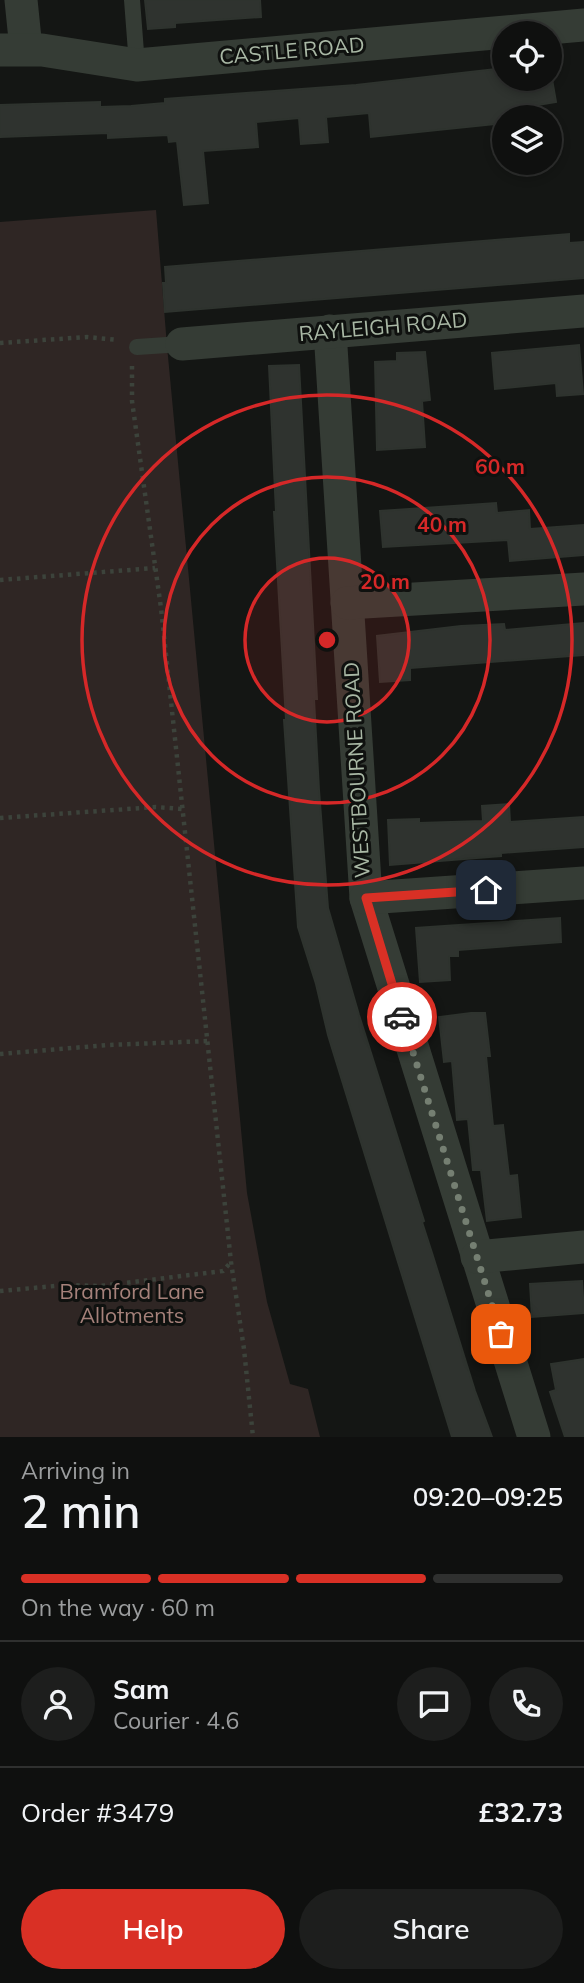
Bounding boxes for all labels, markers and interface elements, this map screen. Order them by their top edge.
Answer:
map controls [492,21,562,175]
button: locate [492,21,562,91]
street label: CASTLE ROAD [218,31,366,69]
button: layers [492,105,562,175]
street label: RAYLEIGH ROAD [298,306,468,346]
text: 60 m [475,453,525,479]
text: 40 m [417,511,467,537]
text: 20 m [360,568,410,594]
centre of rings [315,628,339,652]
street label: WESTBOURNE ROAD [337,661,375,879]
pin [456,860,516,920]
icon: home [467,871,505,909]
courier [367,982,437,1052]
icon: car [383,998,421,1036]
park label: Bramford Lane Allotments [60,1278,204,1328]
pin [471,1304,531,1364]
icon: bag [482,1315,520,1353]
text: Arriving in [21,1456,130,1485]
text: 09:20–09:25 [413,1480,563,1513]
text: 2 min [21,1482,140,1540]
text: On the way · 60 m [21,1593,215,1622]
button: person [21,1667,95,1741]
button: chat [397,1667,471,1741]
button: phone [489,1667,563,1741]
text: Sam [113,1673,169,1706]
text: Courier · 4.6 [113,1706,239,1735]
text: Order #3479 [21,1796,174,1829]
text: £32.73 [479,1796,563,1829]
button: Help [21,1889,285,1969]
button: Share [299,1889,563,1969]

